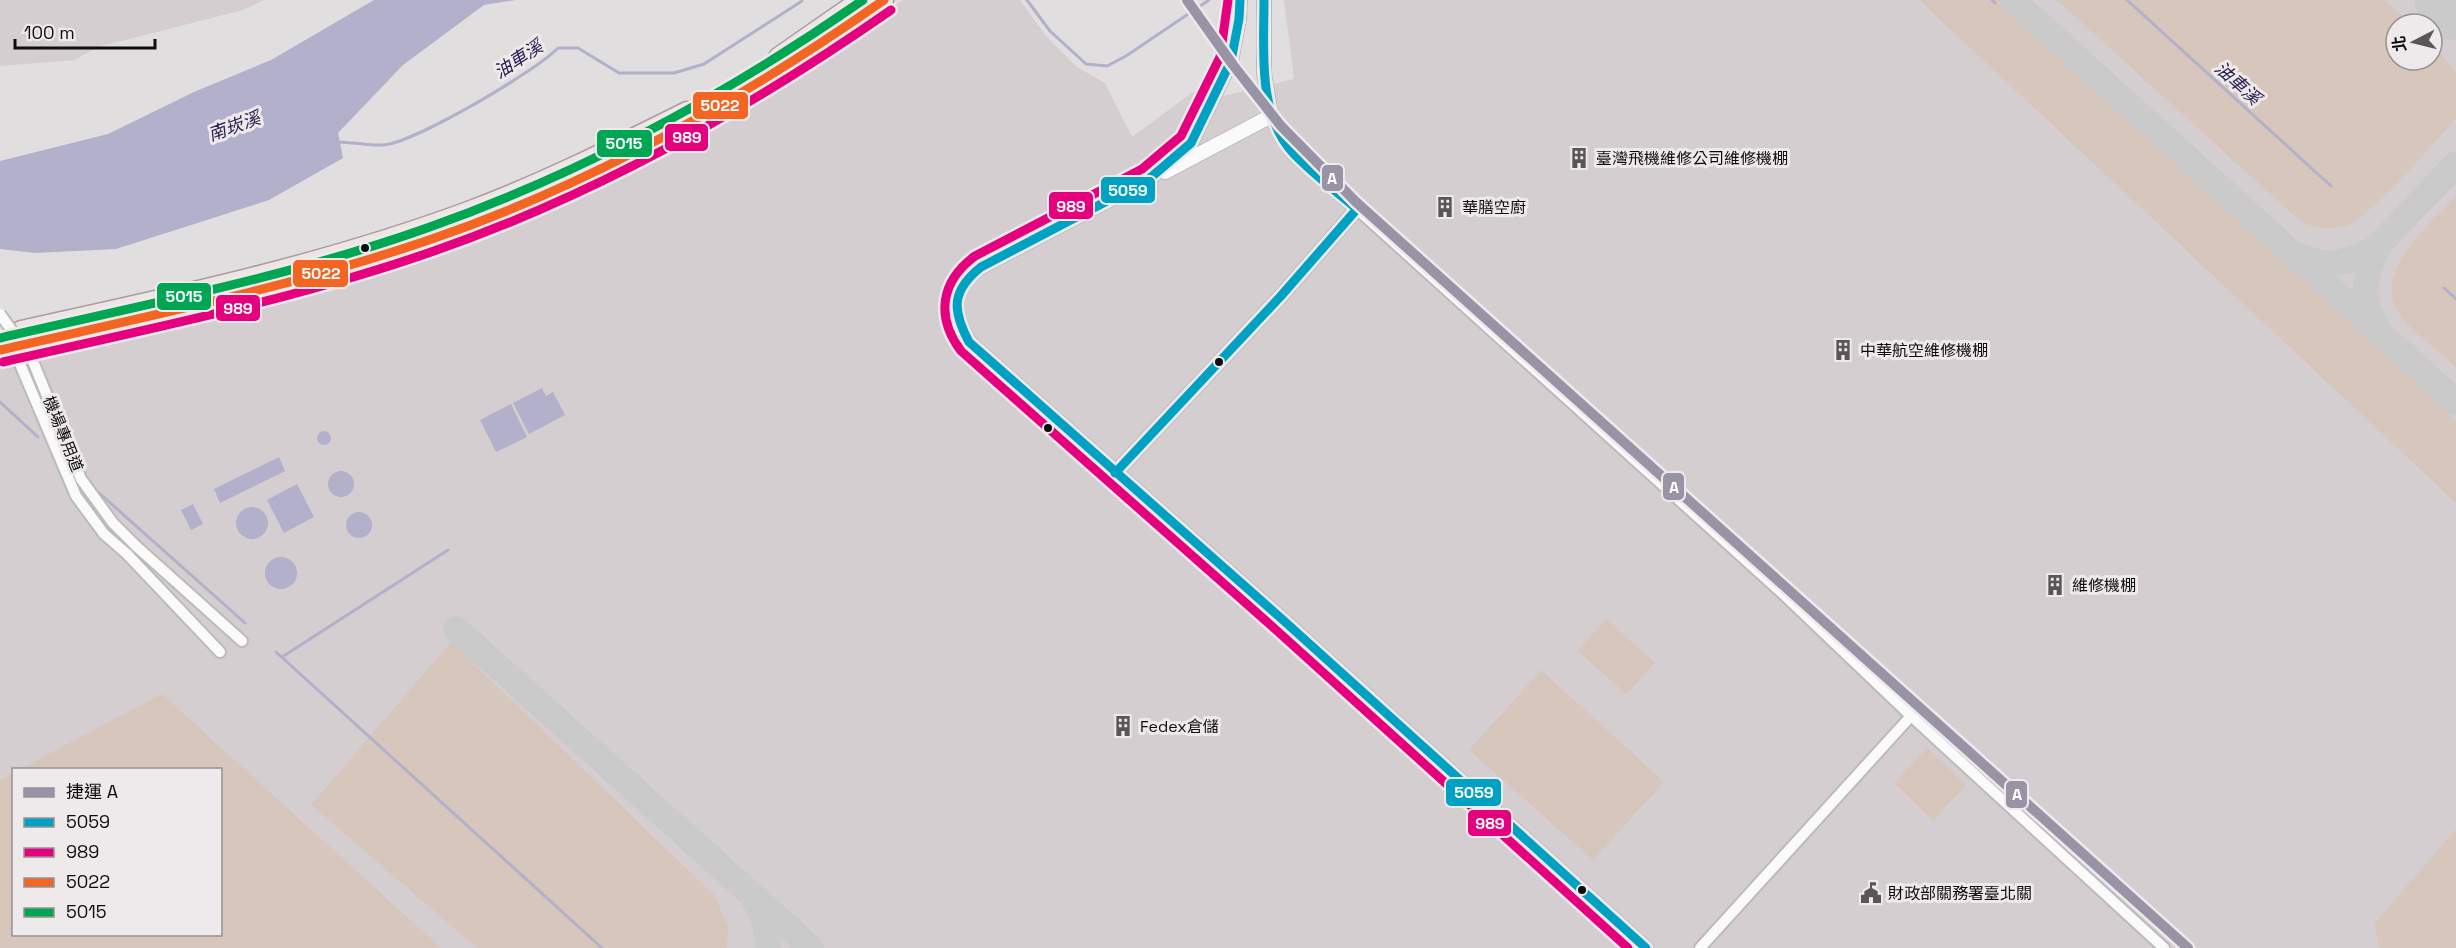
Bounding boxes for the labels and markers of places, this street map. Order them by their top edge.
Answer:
building icon: 臺灣飛機維修公司維修機棚 [1567,146,1591,170]
place label: 臺灣飛機維修公司維修機棚 [1596,148,1788,169]
building icon: 華膳空廚 [1433,195,1457,219]
place label: 華膳空廚 [1462,197,1526,218]
unlabelled marker [359,242,371,254]
building icon: 中華航空維修機棚 [1831,338,1855,362]
place label: 中華航空維修機棚 [1860,340,1988,361]
unlabelled marker [1213,356,1225,368]
unlabelled marker [1042,422,1054,434]
building icon: 維修機棚 [2043,573,2067,597]
place label: 維修機棚 [2072,575,2136,596]
building icon: Fedex倉儲 [1111,714,1135,738]
place label: Fedex倉儲 [1140,716,1219,737]
public building icon: 財政部關務署臺北關 [1859,881,1883,905]
place label: 財政部關務署臺北關 [1888,883,2032,904]
unlabelled marker [1576,884,1588,896]

